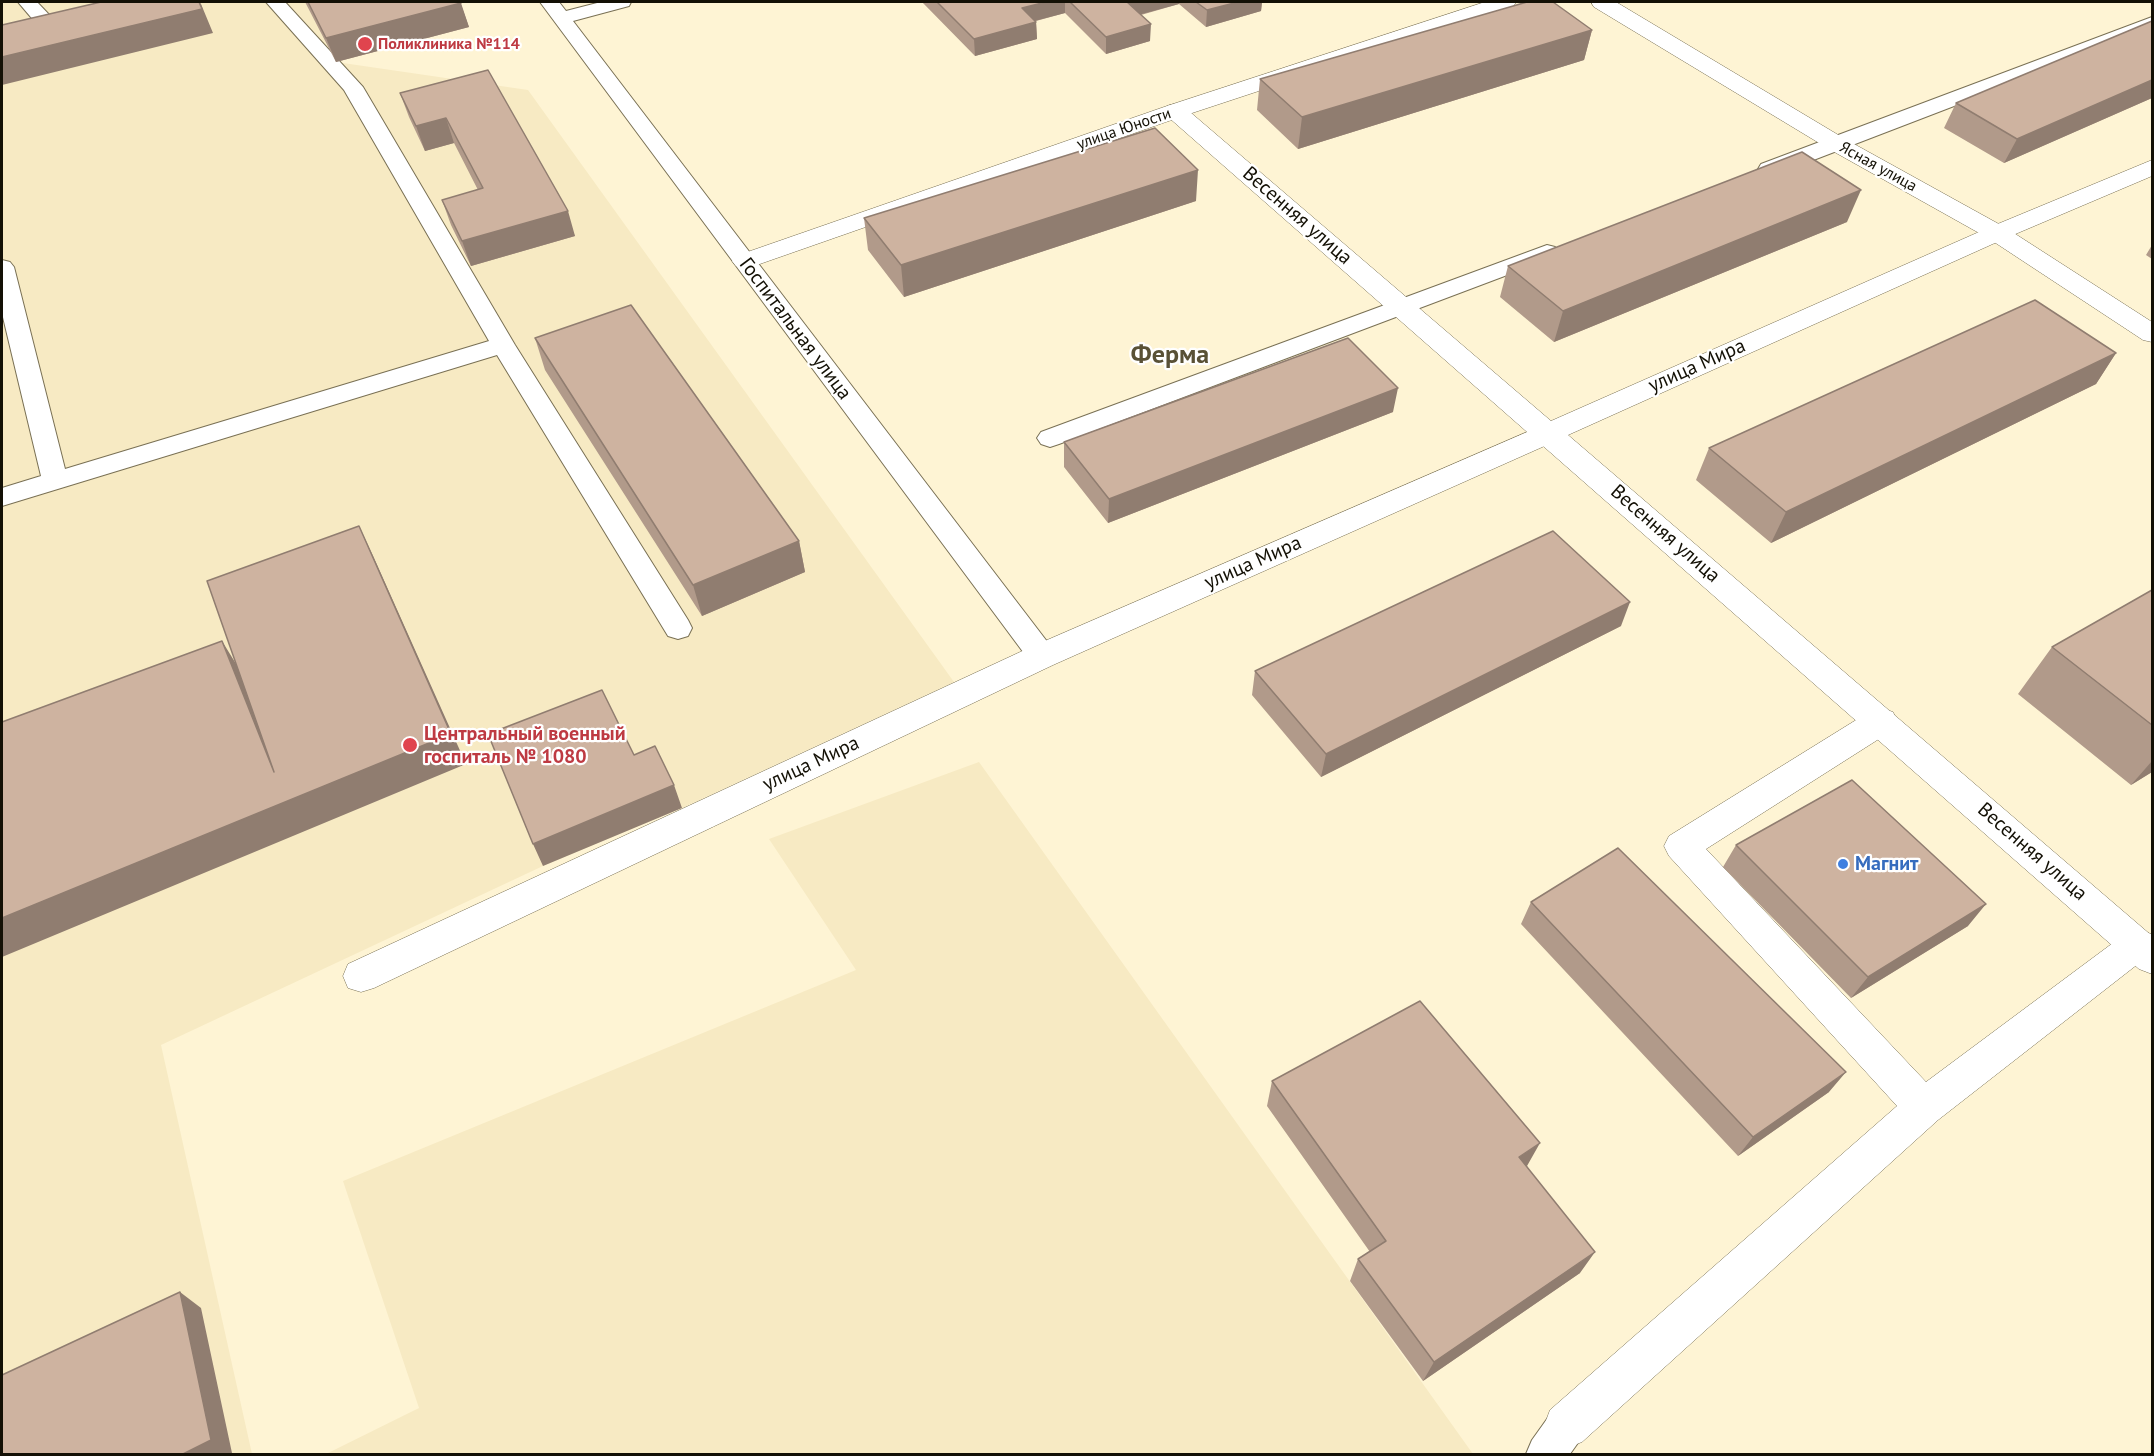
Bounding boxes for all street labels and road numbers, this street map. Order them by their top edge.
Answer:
street label: улица Юности [1074,104,1174,154]
street label: Ясная улица [1836,138,1920,196]
street label: Весенняя улица [1237,162,1357,270]
street label: Госпитальная улица [734,253,856,405]
street label: улица Мира [1645,334,1749,398]
street label: Весенняя улица [1605,480,1725,588]
street label: улица Мира [1201,531,1305,595]
street label: улица Мира [759,731,863,797]
street label: Весенняя улица [1972,798,2092,906]

